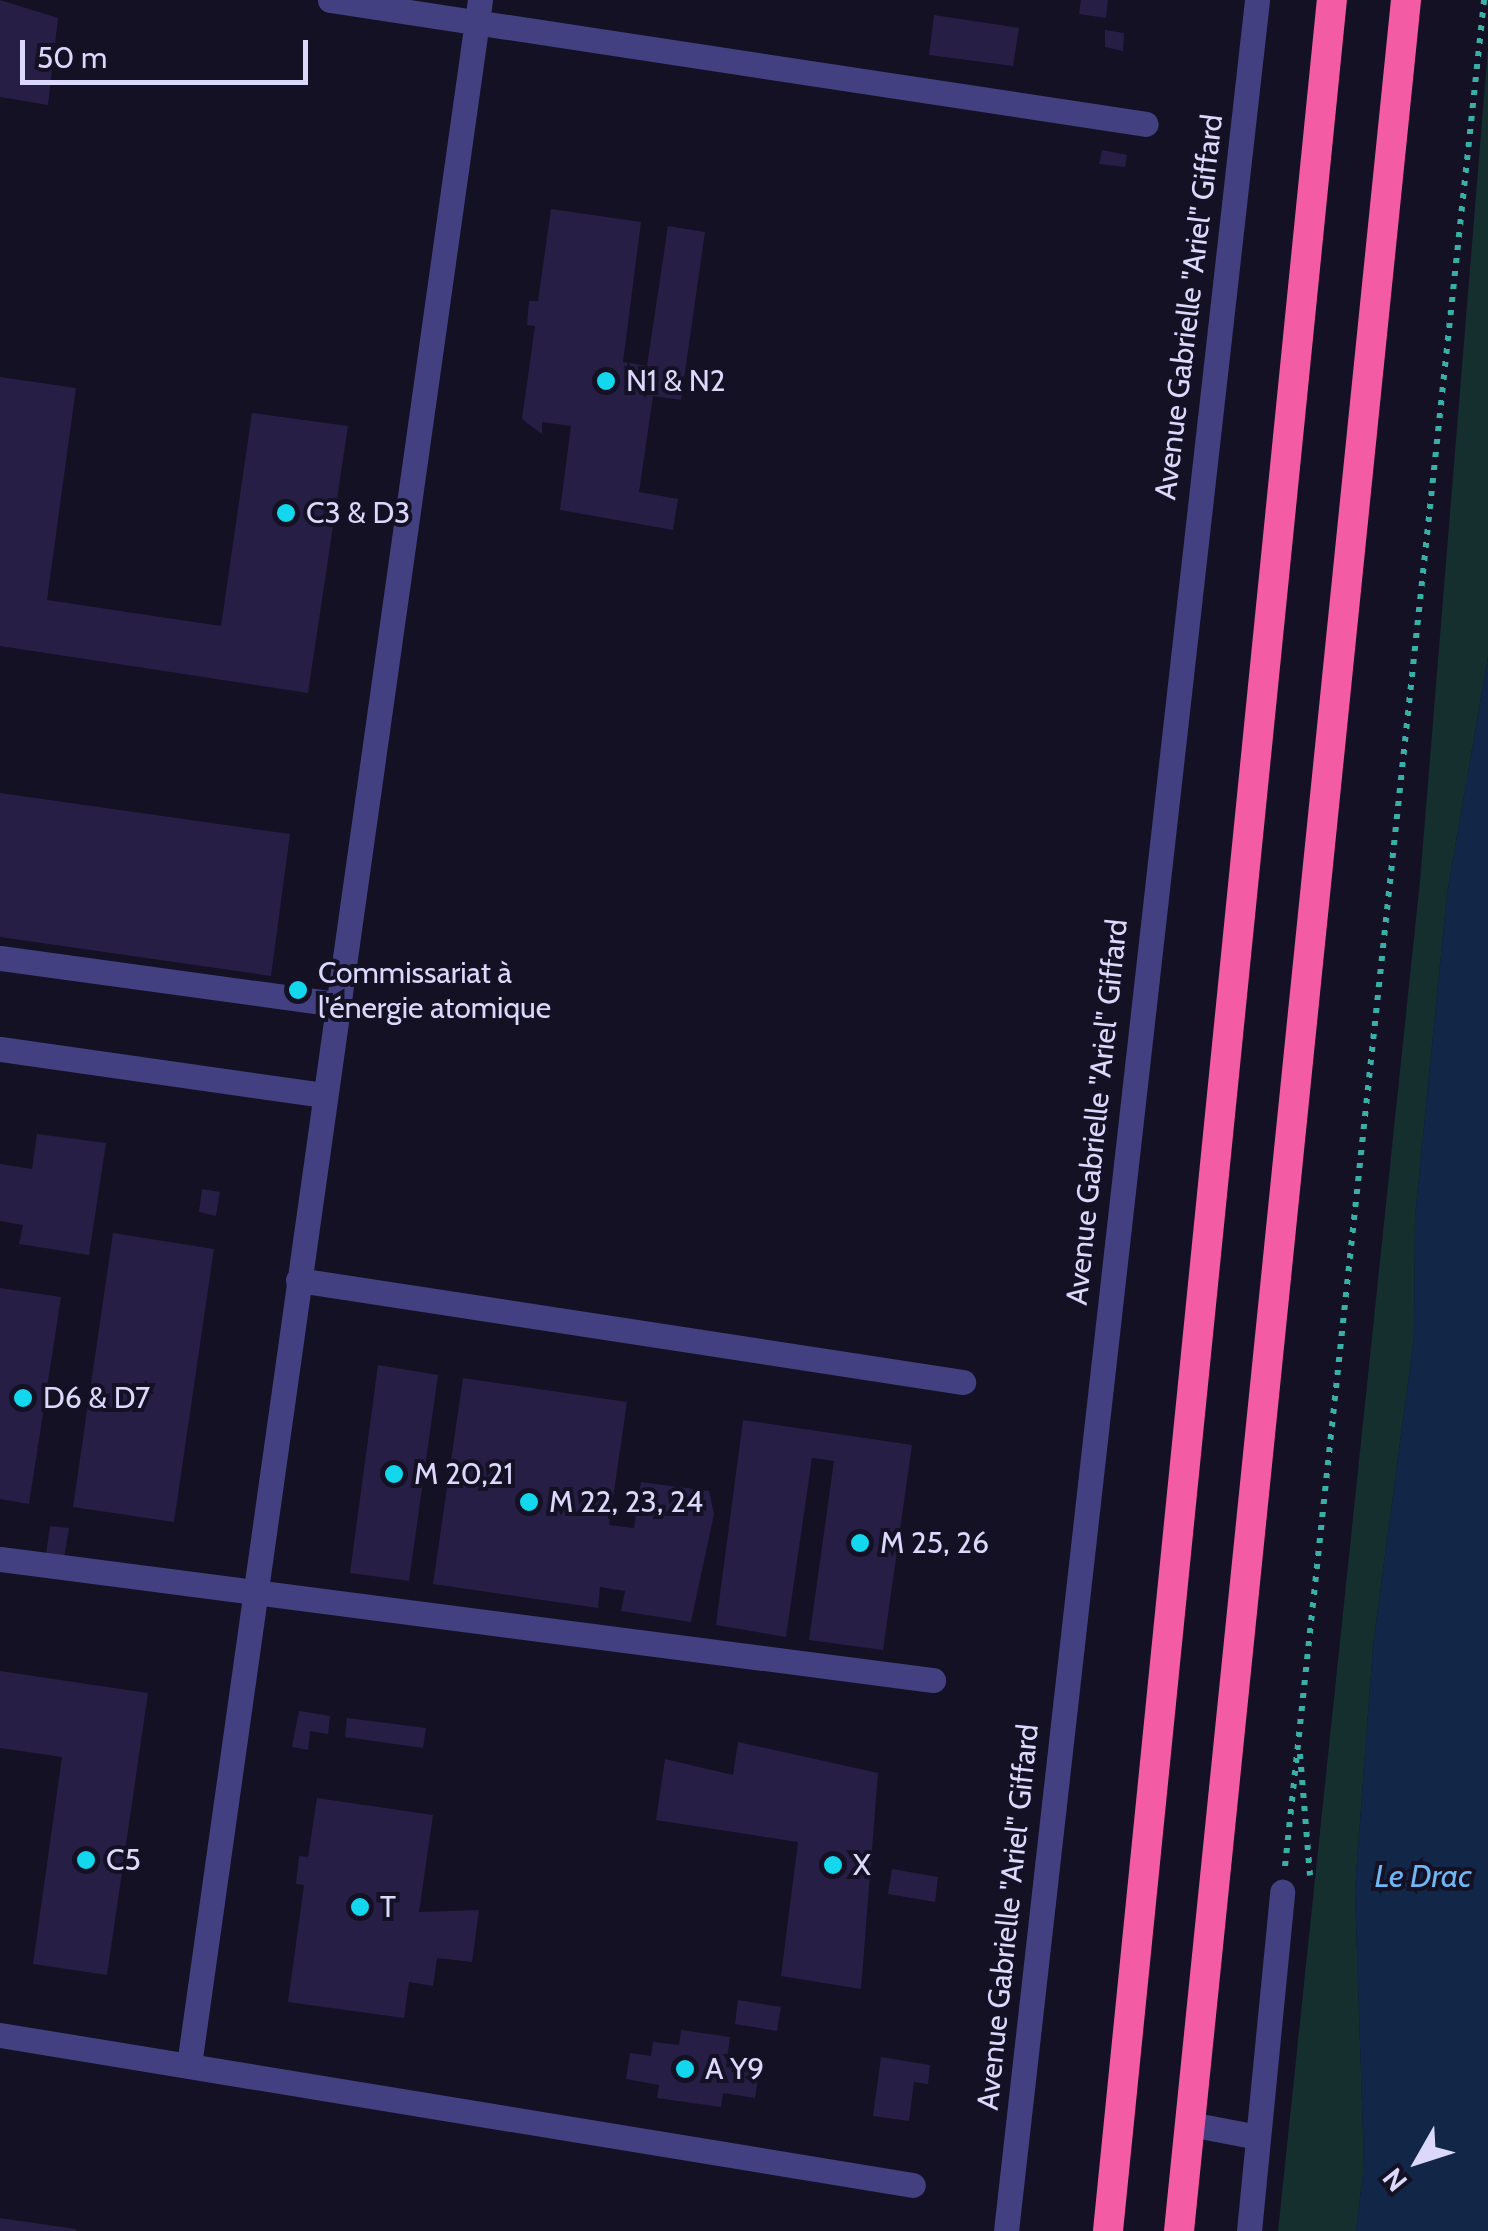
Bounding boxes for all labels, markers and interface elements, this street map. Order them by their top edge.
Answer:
scale bar [25,20,312,82]
text: 50 m [37,39,107,76]
street label: Avenue Gabrielle "Ariel" Giffard [1147,112,1231,502]
place label: N1 & N2 [626,363,726,399]
marker: N1 & N2 [595,370,617,392]
place label: C3 & D3 [306,495,410,531]
marker: C3 & D3 [275,502,297,524]
street label: Avenue Gabrielle "Ariel" Giffard [1059,917,1135,1307]
place label: Commissariat à l'énergie atomique [318,955,551,1026]
marker: Commissariat à l'énergie atomique [287,979,309,1001]
place label: D6 & D7 [43,1380,150,1416]
marker: D6 & D7 [12,1387,34,1409]
place label: M 20,21 [414,1456,513,1492]
marker: M 20,21 [383,1463,405,1485]
place label: M 22, 23, 24 [549,1484,703,1520]
marker: M 22, 23, 24 [518,1491,540,1513]
place label: M 25, 26 [880,1525,989,1561]
marker: M 25, 26 [849,1532,871,1554]
street label: Avenue Gabrielle "Ariel" Giffard [970,1722,1046,2112]
place label: C5 [106,1842,141,1878]
place label: X [853,1847,871,1883]
marker: C5 [75,1849,97,1871]
marker: X [822,1854,844,1876]
water label: Le Drac [1374,1857,1472,1895]
place label: T [380,1889,396,1925]
marker: T [349,1896,371,1918]
place label: A Y9 [705,2051,764,2087]
marker: A Y9 [674,2058,696,2080]
north arrow [1368,2111,1468,2211]
text: N [1375,2161,1414,2198]

